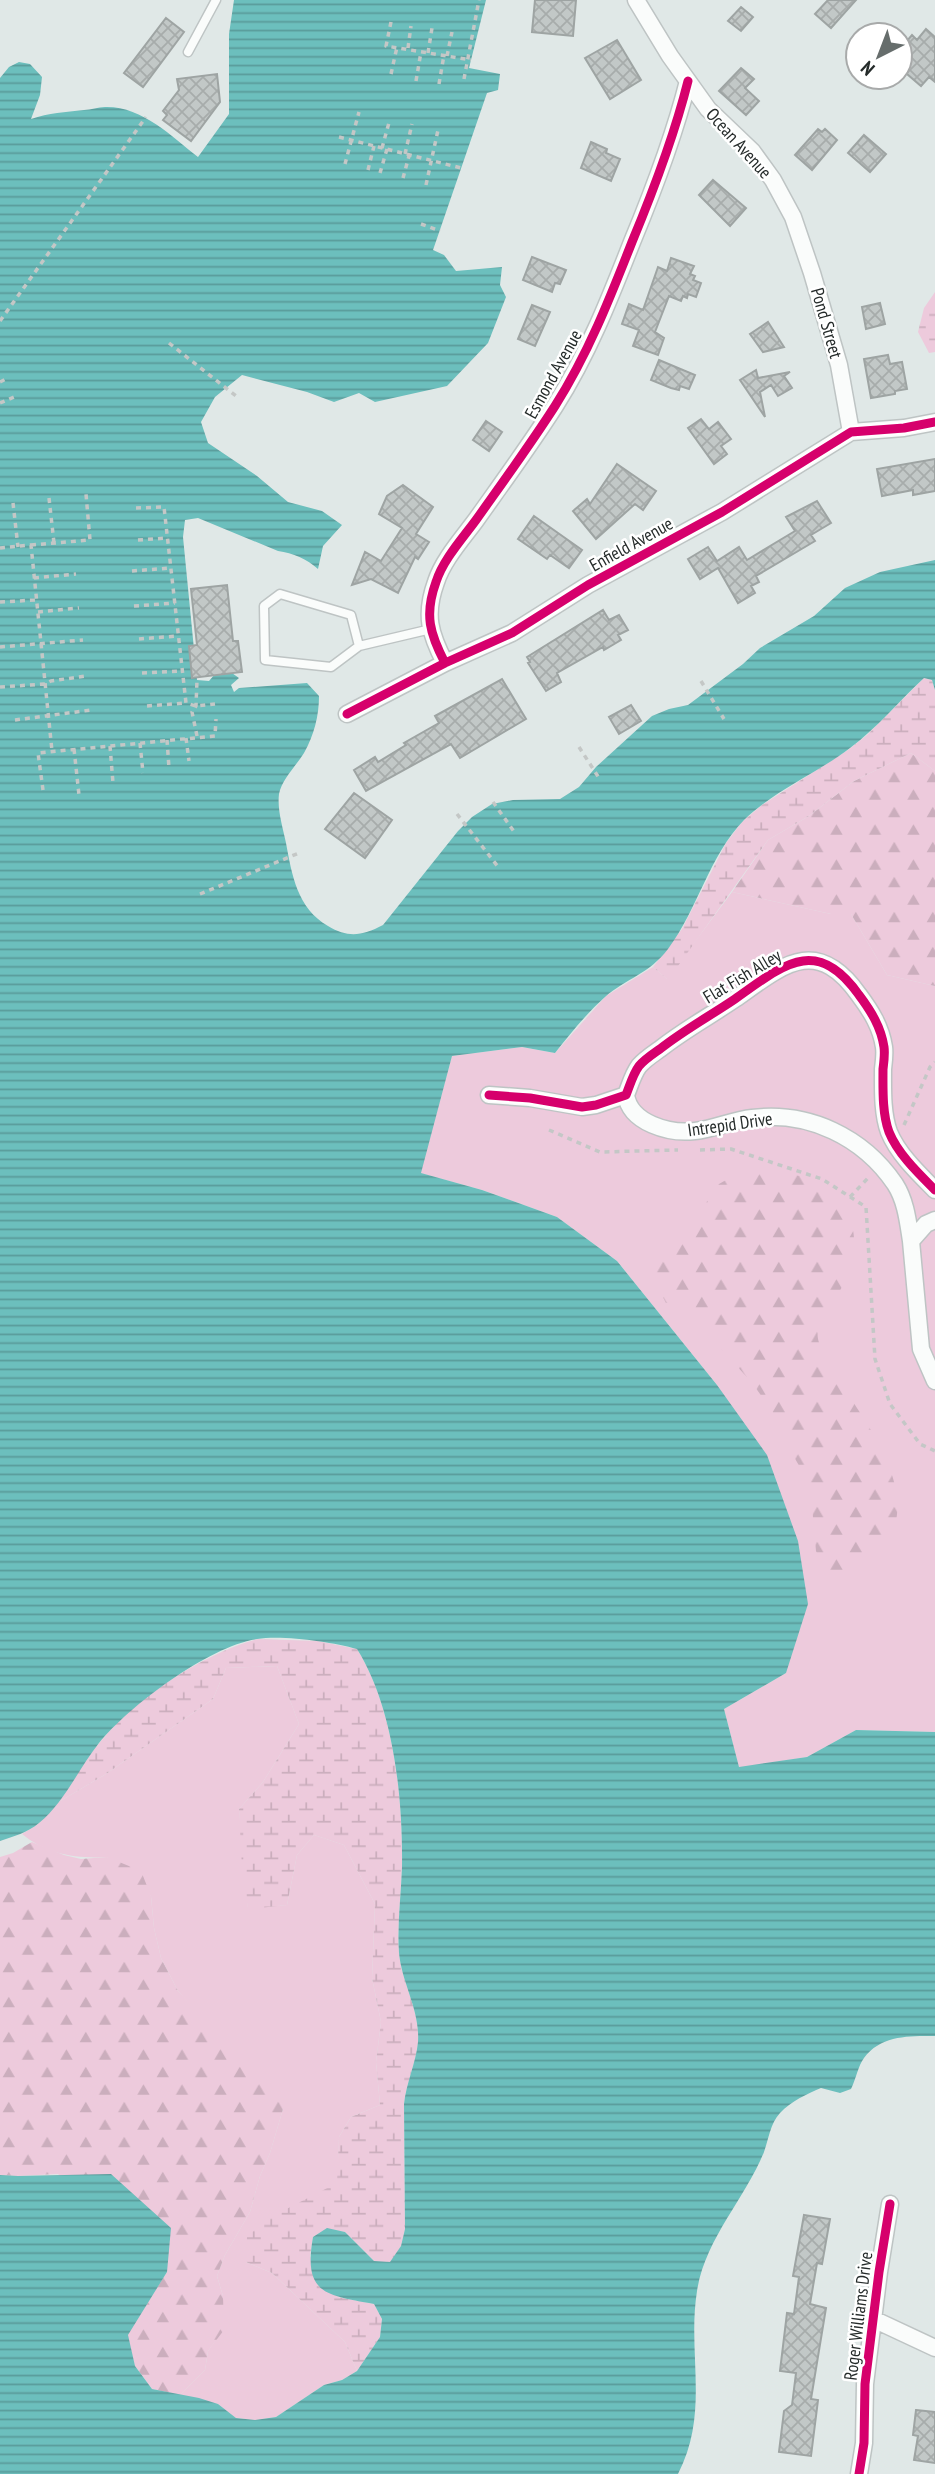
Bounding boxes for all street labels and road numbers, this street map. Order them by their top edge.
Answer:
street label: Ocean Avenue [701,103,777,183]
street label: Pond Street [806,285,848,361]
street label: Esmond Avenue [519,326,587,422]
street label: Enfield Avenue [585,512,677,576]
street label: Flat Fish Alley [699,944,785,1008]
street label: Intrepid Drive [686,1107,774,1141]
street label: Roger Williams Drive [839,2250,877,2382]

